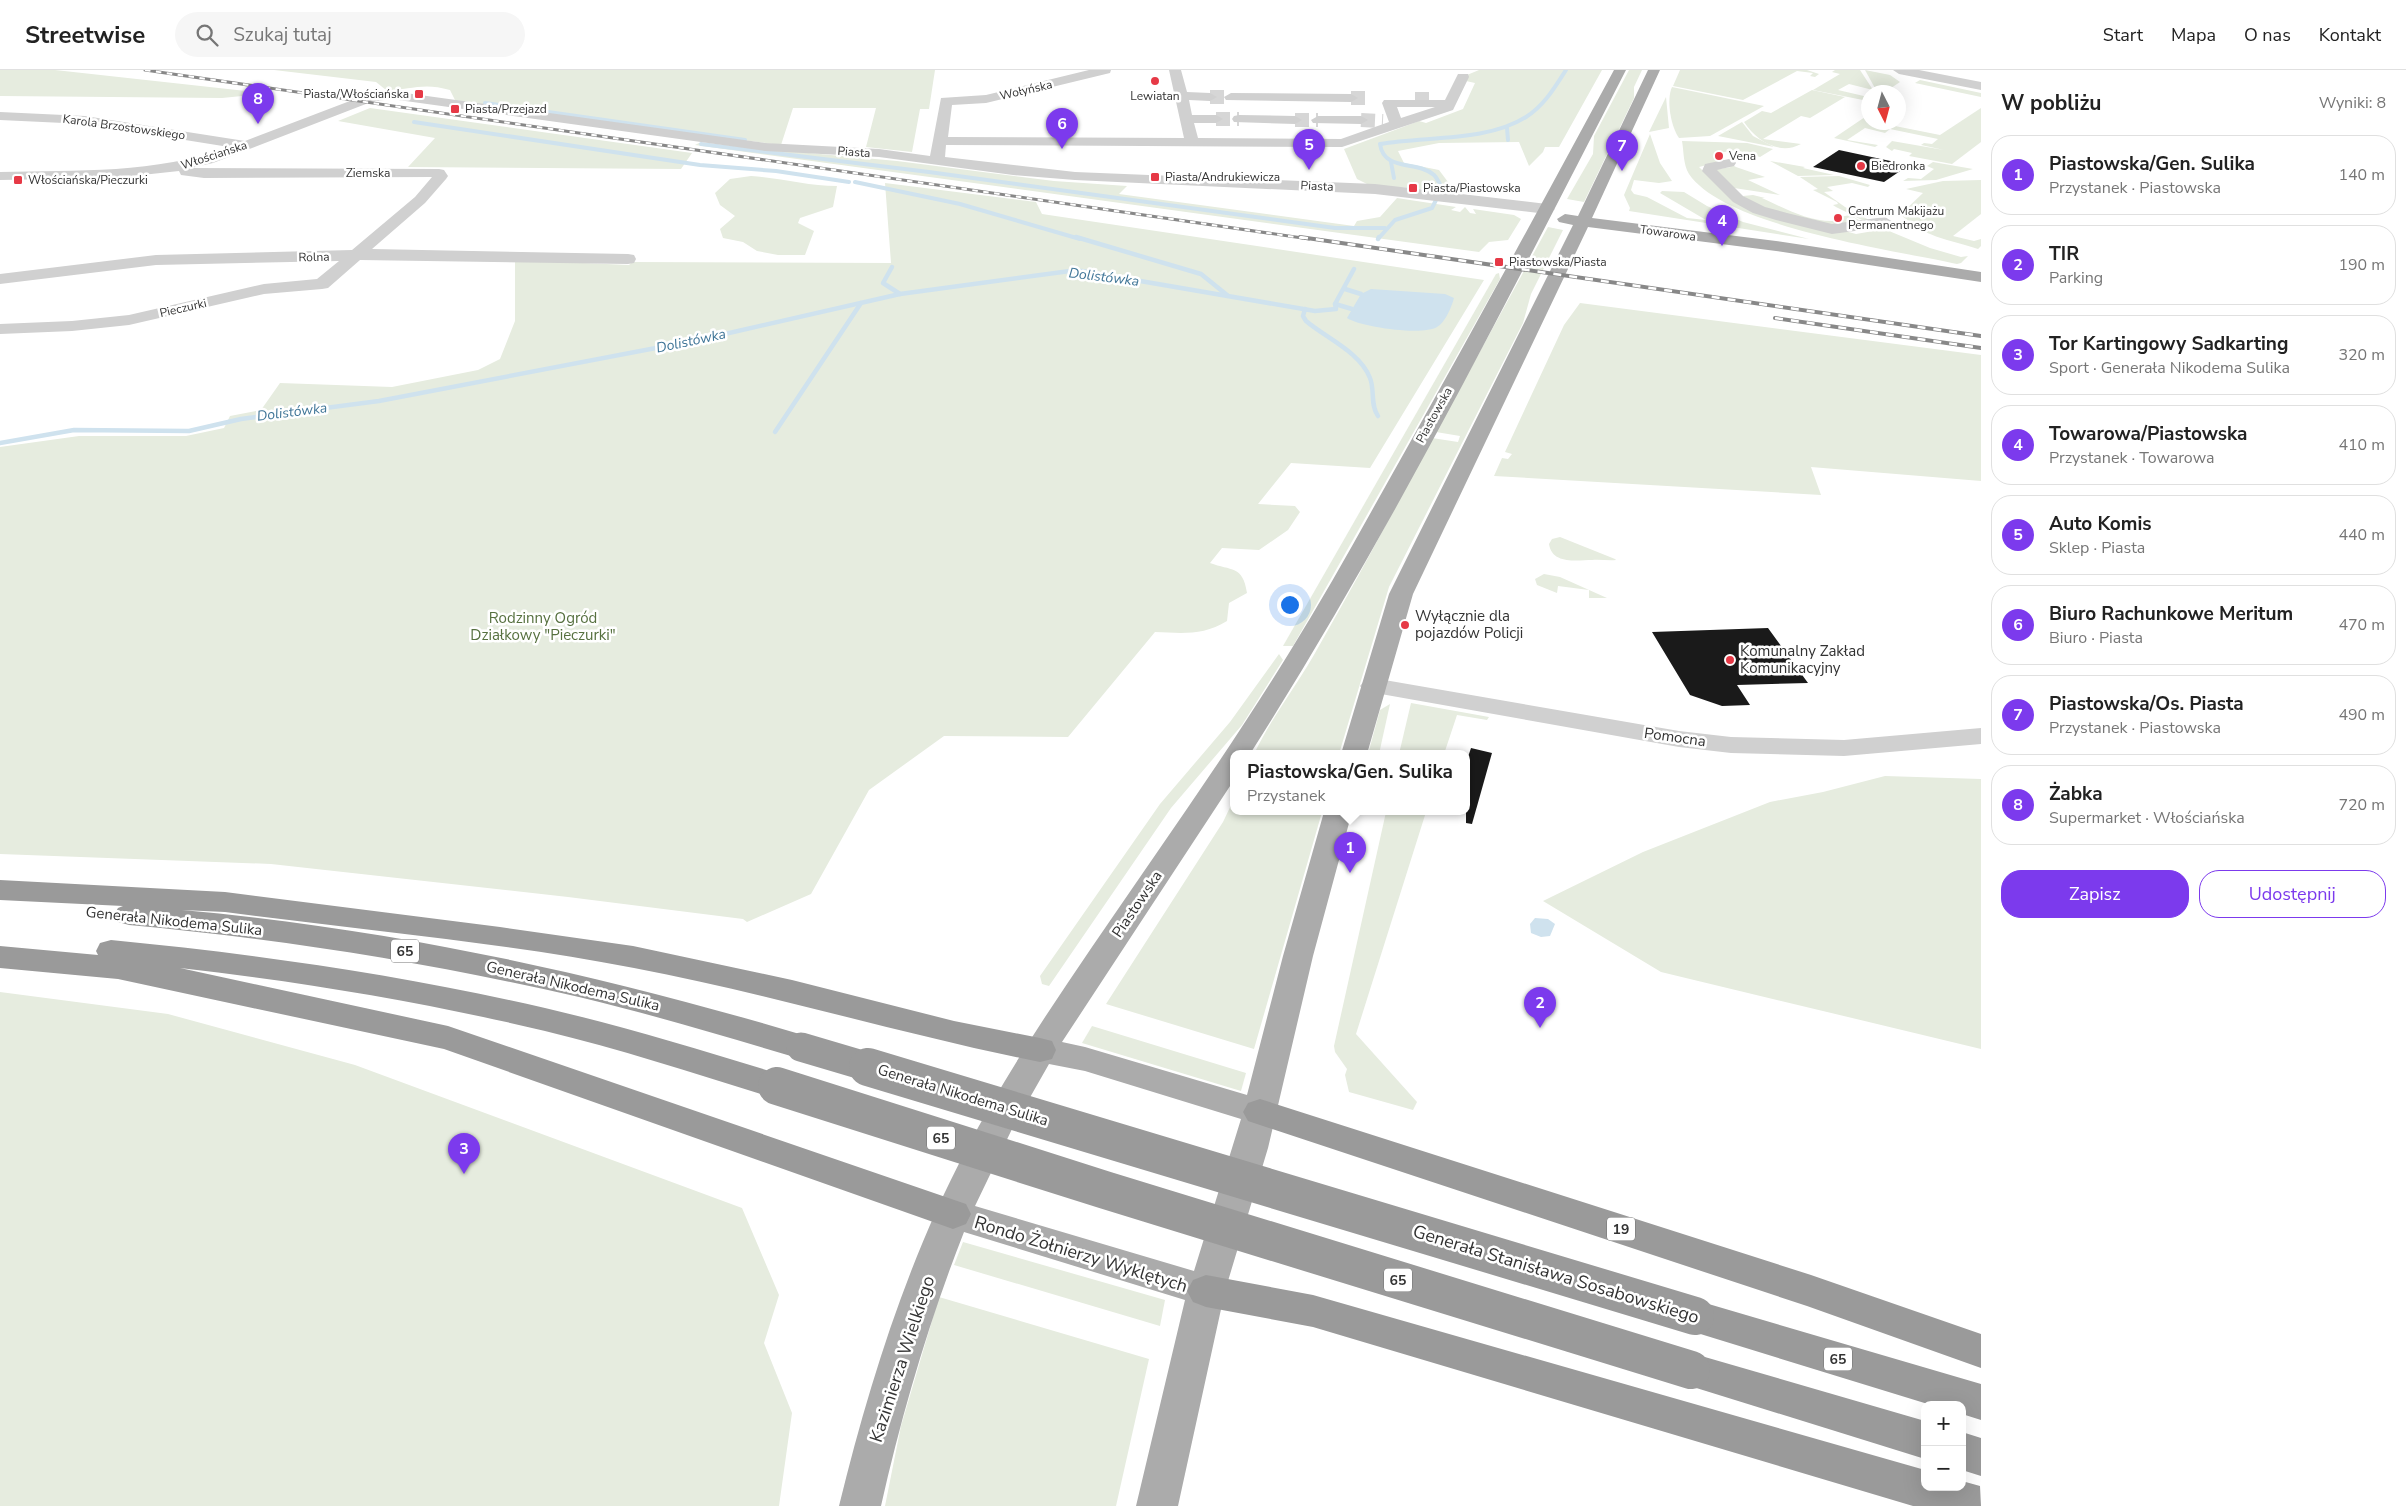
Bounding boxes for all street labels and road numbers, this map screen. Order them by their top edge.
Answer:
street label: Wołyńska [998,76,1054,104]
street label: Karola Brzostowskiego [62,110,187,144]
street label: Włościańska [179,137,249,173]
street label: Piasta [837,143,871,161]
street label: Ziemska [346,165,390,181]
street label: Piasta [1300,177,1334,195]
street label: Towarowa [1639,221,1697,245]
street label: Rolna [298,249,330,265]
street label: Pieczurki [158,295,208,321]
street label: Piastowska [1412,384,1456,446]
street label: Pomocna [1643,723,1707,751]
street label: Piastowska [1107,867,1167,941]
street label: Generała Nikodema Sulika [85,902,263,940]
road number: 65 [391,939,419,962]
street label: Generała Nikodema Sulika [484,956,662,1016]
street label: Generała Nikodema Sulika [875,1060,1051,1130]
road number: 65 [927,1126,955,1150]
street label: Rondo Żołnierzy Wyklętych [971,1210,1191,1298]
road number: 19 [1607,1218,1635,1240]
street label: Generała Stanisława Sosabowskiego [1410,1219,1702,1329]
road number: 65 [1384,1268,1412,1292]
street label: Kazimierza Wielkiego [864,1273,940,1445]
road number: 65 [1824,1348,1852,1370]

